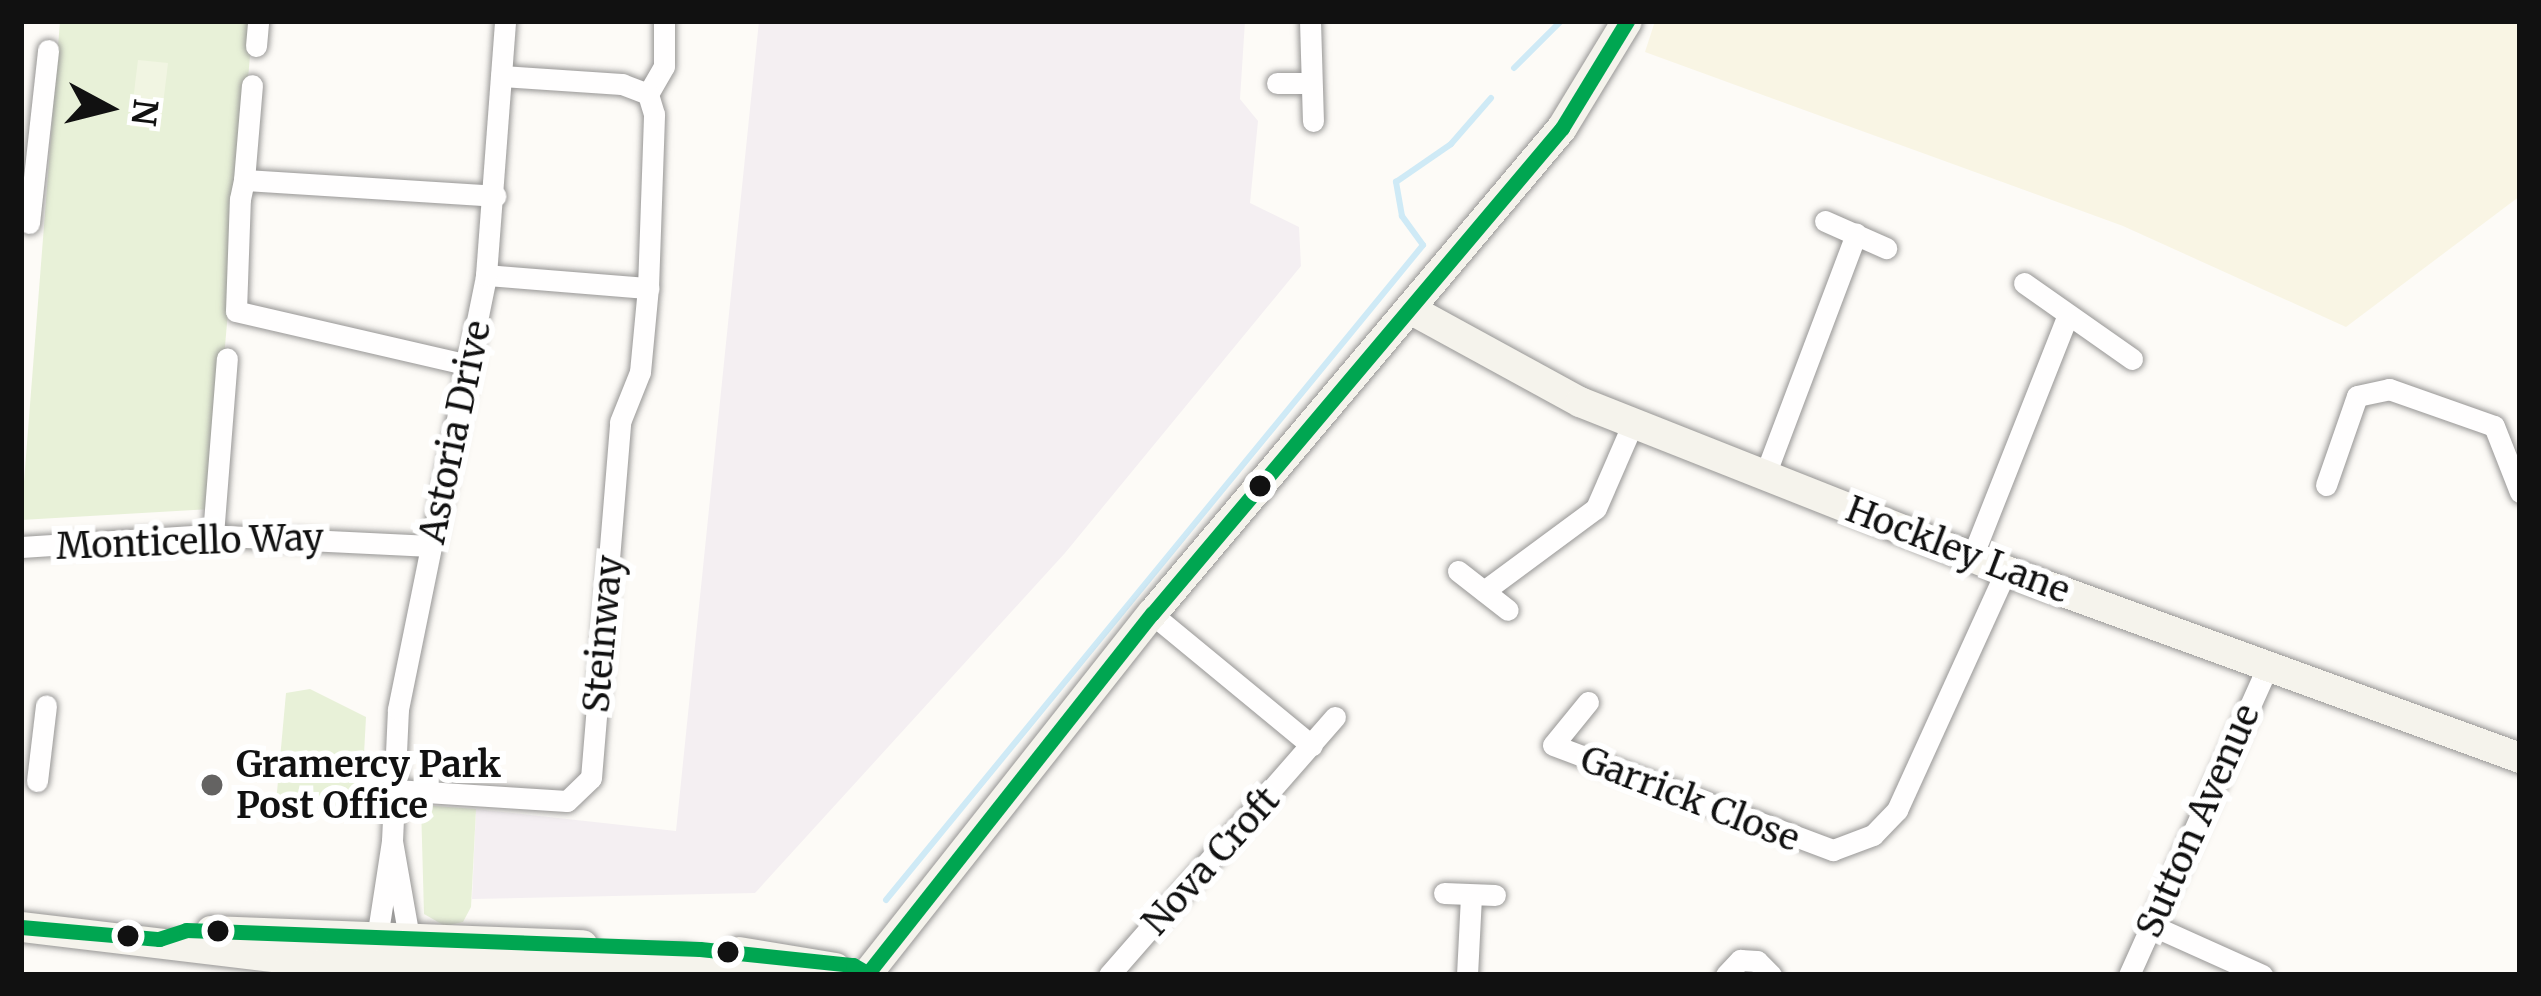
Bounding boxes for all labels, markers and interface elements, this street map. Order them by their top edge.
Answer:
north arrow [48,48,168,168]
text: N [122,97,166,128]
street label: Astoria Drive [410,317,500,547]
unlabelled marker [1249,475,1271,497]
street label: Hockley Lane [1840,488,2076,612]
street label: Monticello Way [55,516,325,568]
street label: Steinway [575,553,631,715]
street label: Sutton Avenue [2127,698,2269,944]
street label: Garrick Close [1575,737,1805,861]
place label: Gramercy Park Post Office [236,742,501,827]
marker: Gramercy Park Post Office [199,772,225,798]
street label: Nova Croft [1134,778,1288,944]
unlabelled marker [207,920,229,942]
unlabelled marker [117,925,139,947]
unlabelled marker [717,941,739,963]

